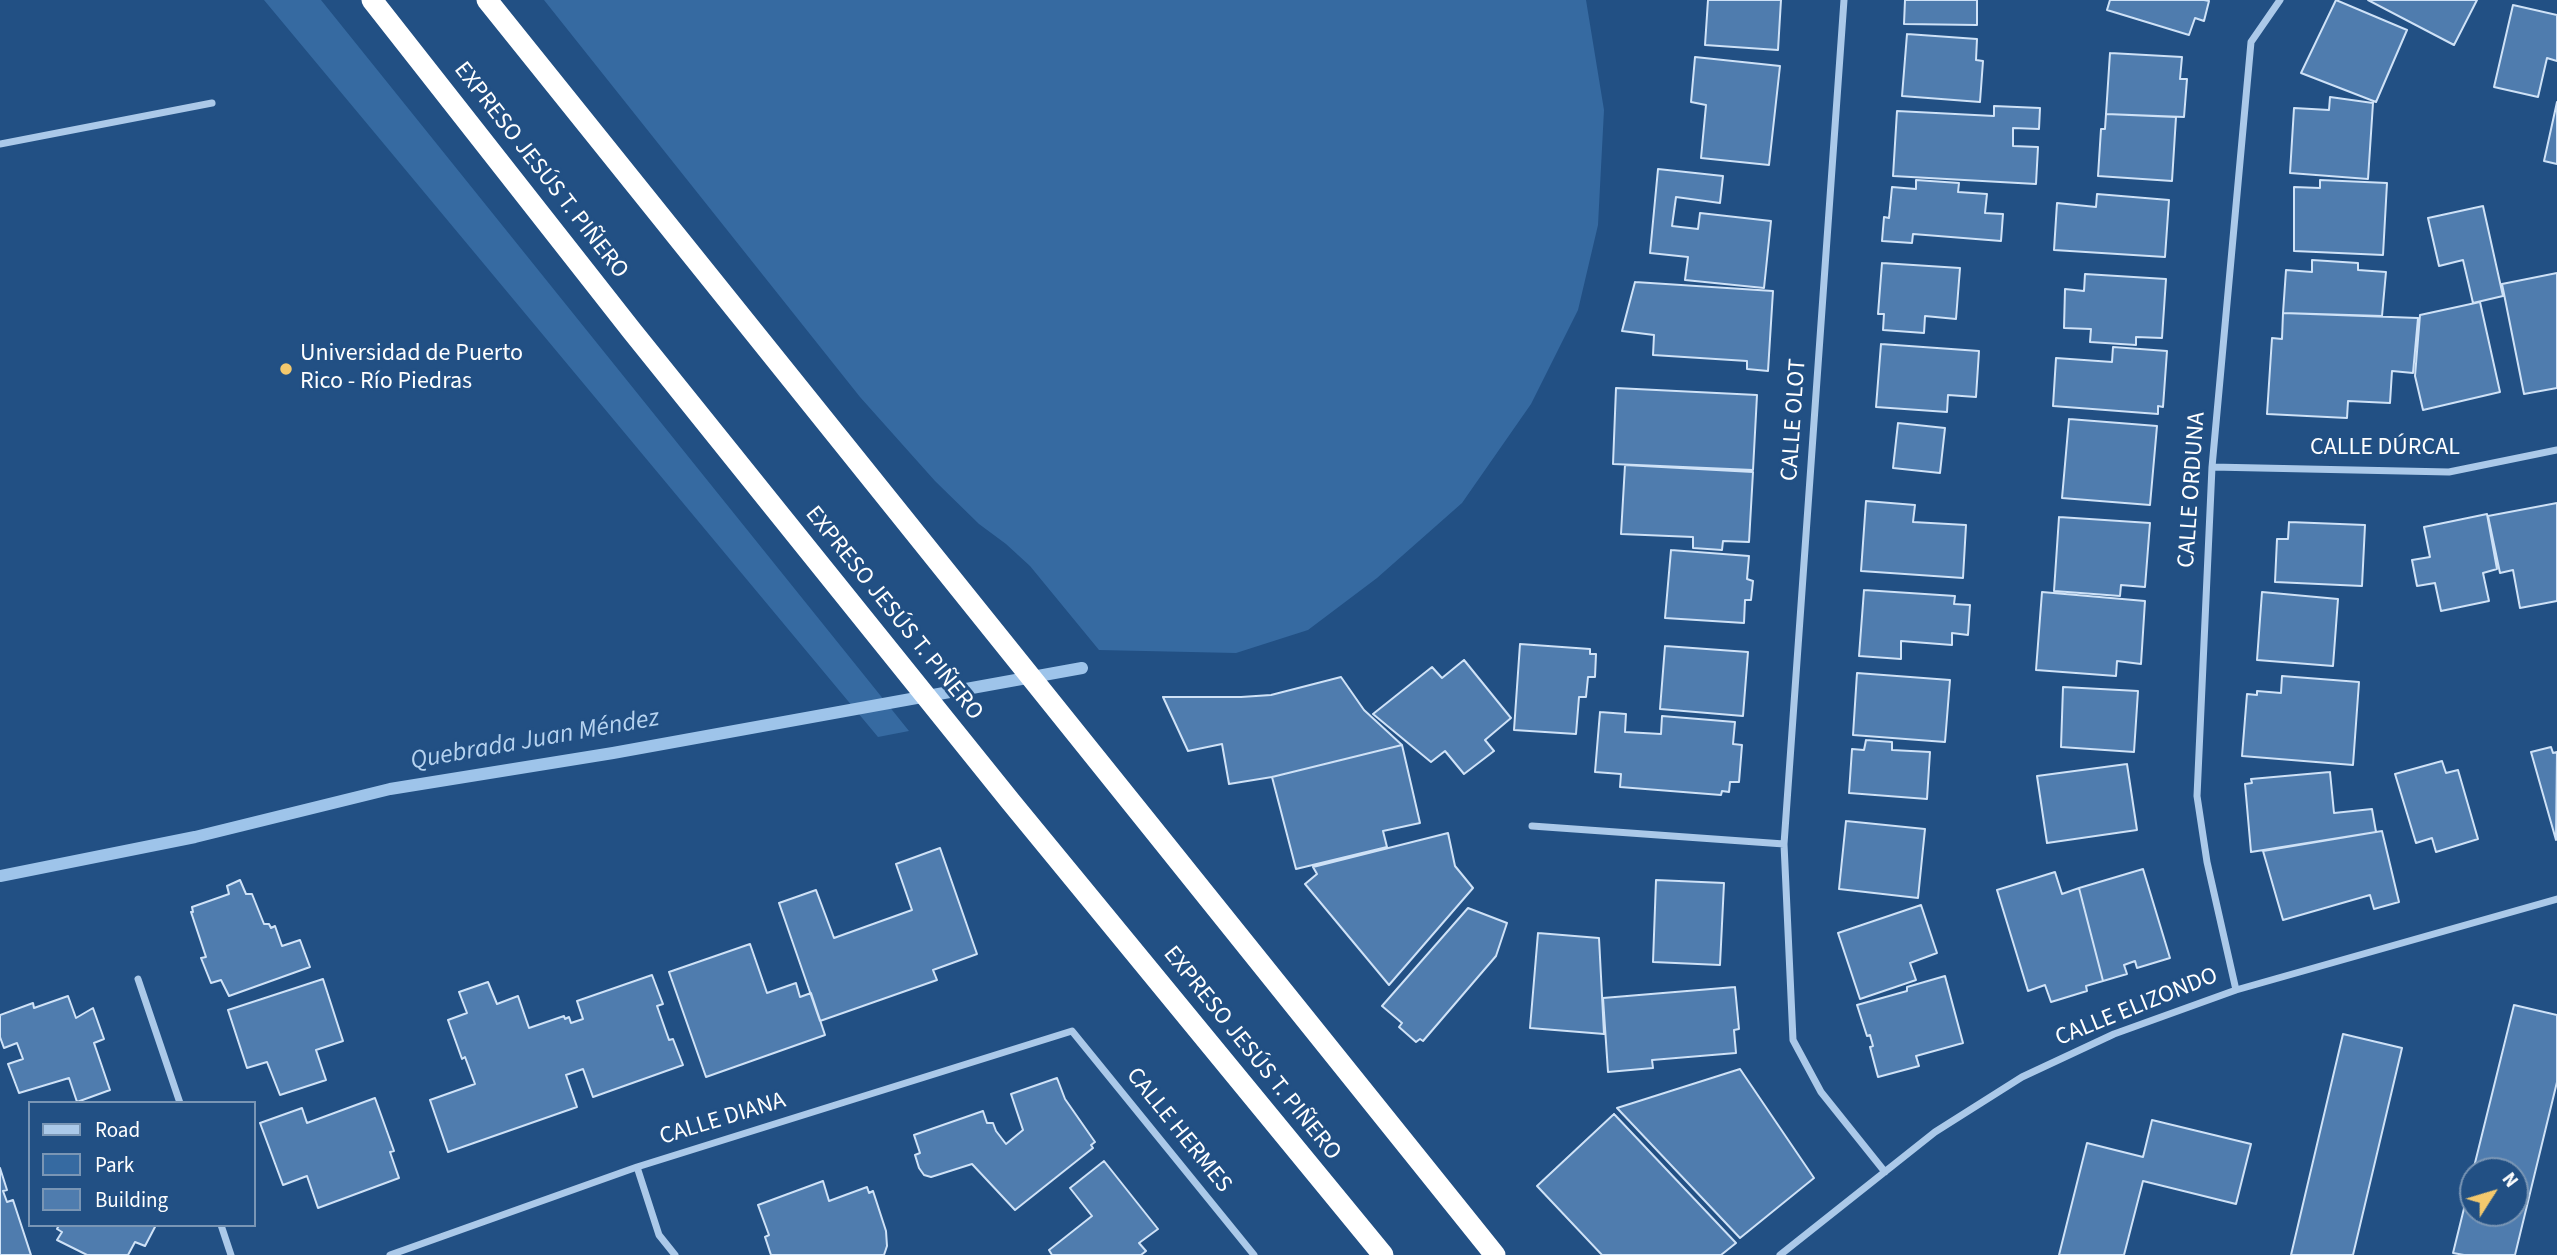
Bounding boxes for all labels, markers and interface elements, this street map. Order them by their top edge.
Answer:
street label: EXPRESO JESÚS T. PIÑERO [446,57,634,285]
place label: Universidad de Puerto Rico - Río Piedras [300,341,523,397]
street label: CALLE OLOT [1776,358,1814,482]
marker: Universidad de Puerto Rico - Río Piedras [278,361,294,377]
street label: CALLE ORDUNA [2173,411,2213,569]
street label: CALLE DÚRCAL [2310,435,2460,463]
street label: EXPRESO JESÚS T. PIÑERO [798,501,988,727]
water label: Quebrada Juan Méndez [408,704,662,778]
street label: EXPRESO JESÚS T. PIÑERO [1156,941,1346,1167]
street label: CALLE ELIZONDO [2052,962,2222,1054]
street label: CALLE HERMES [1119,1063,1237,1199]
street label: CALLE DIANA [657,1087,789,1153]
legend [28,1101,256,1227]
text: Road [95,1115,140,1145]
text: Park [95,1150,134,1180]
north arrow [2459,1157,2529,1227]
text: N [2495,1167,2524,1193]
text: Building [95,1185,168,1215]

